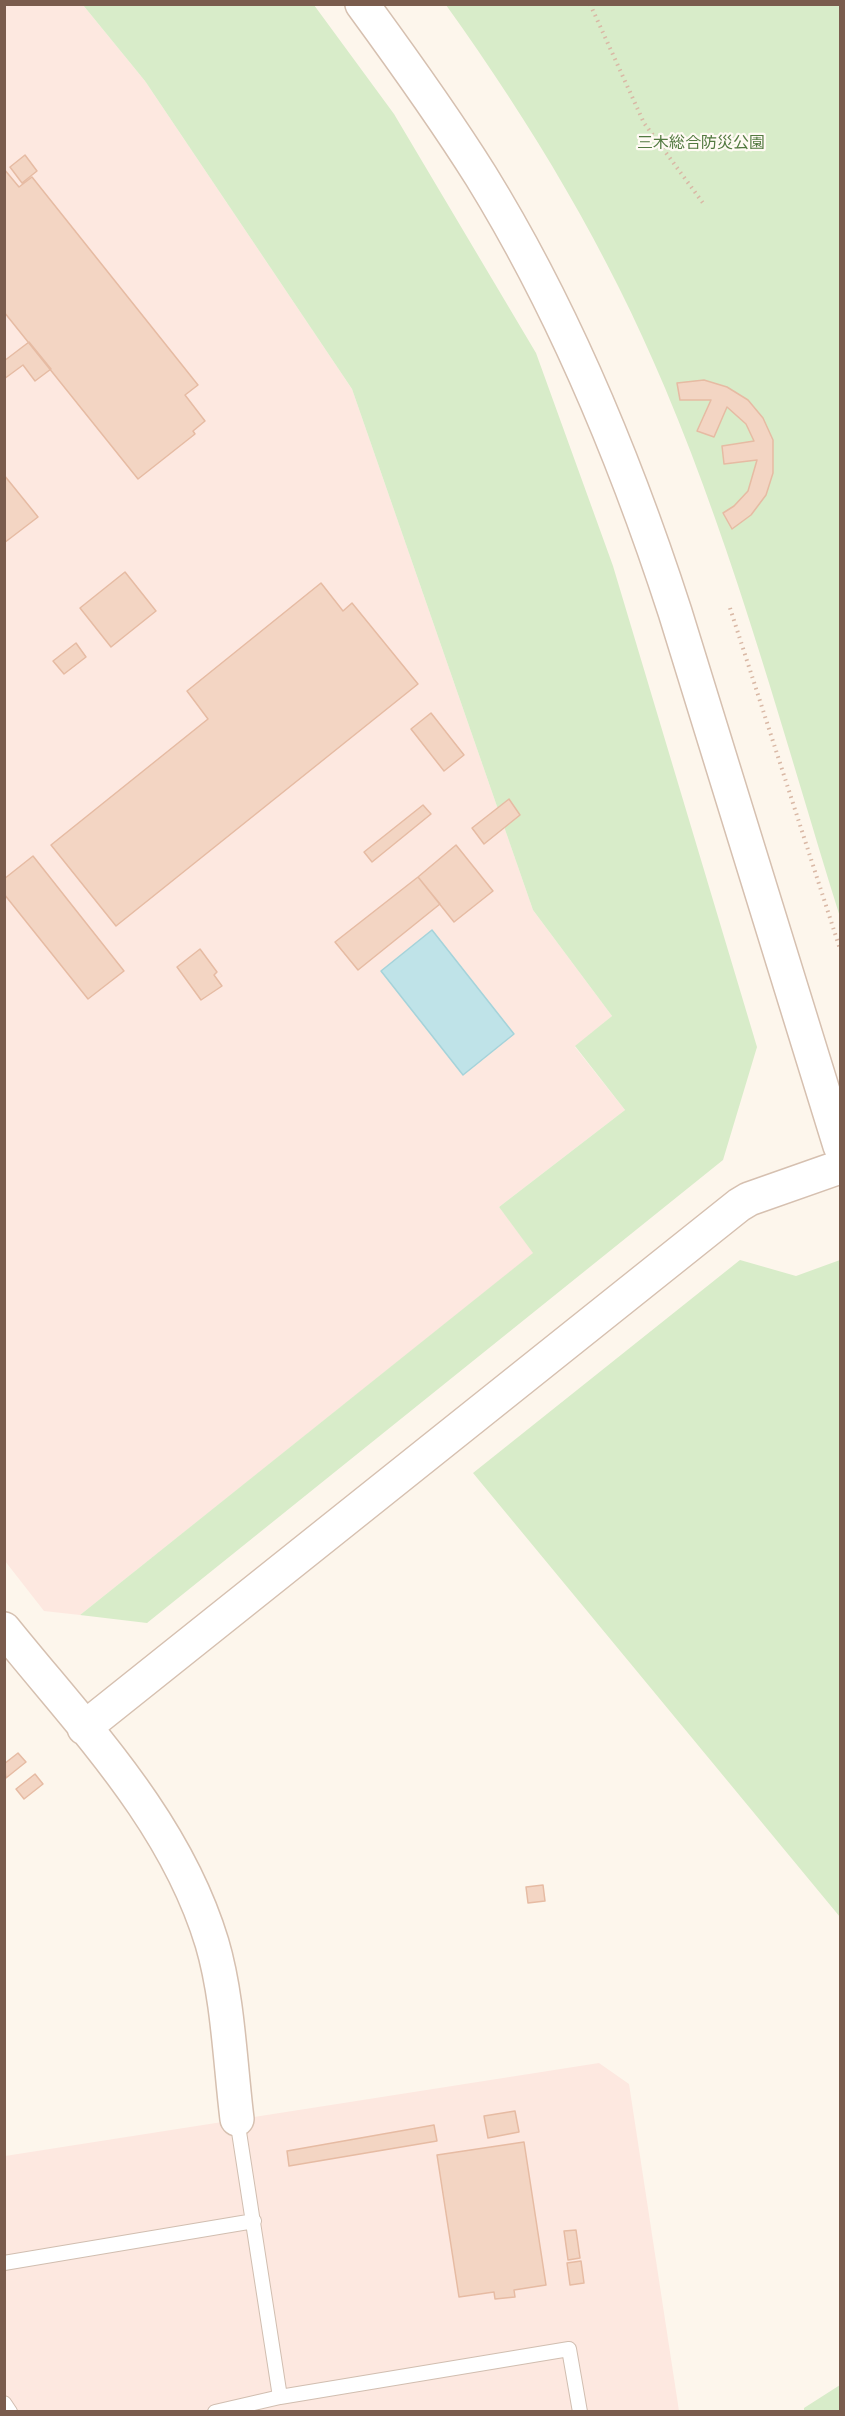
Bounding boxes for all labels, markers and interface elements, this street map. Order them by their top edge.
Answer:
park label: 三木総合防災公園 [637,134,765,154]

